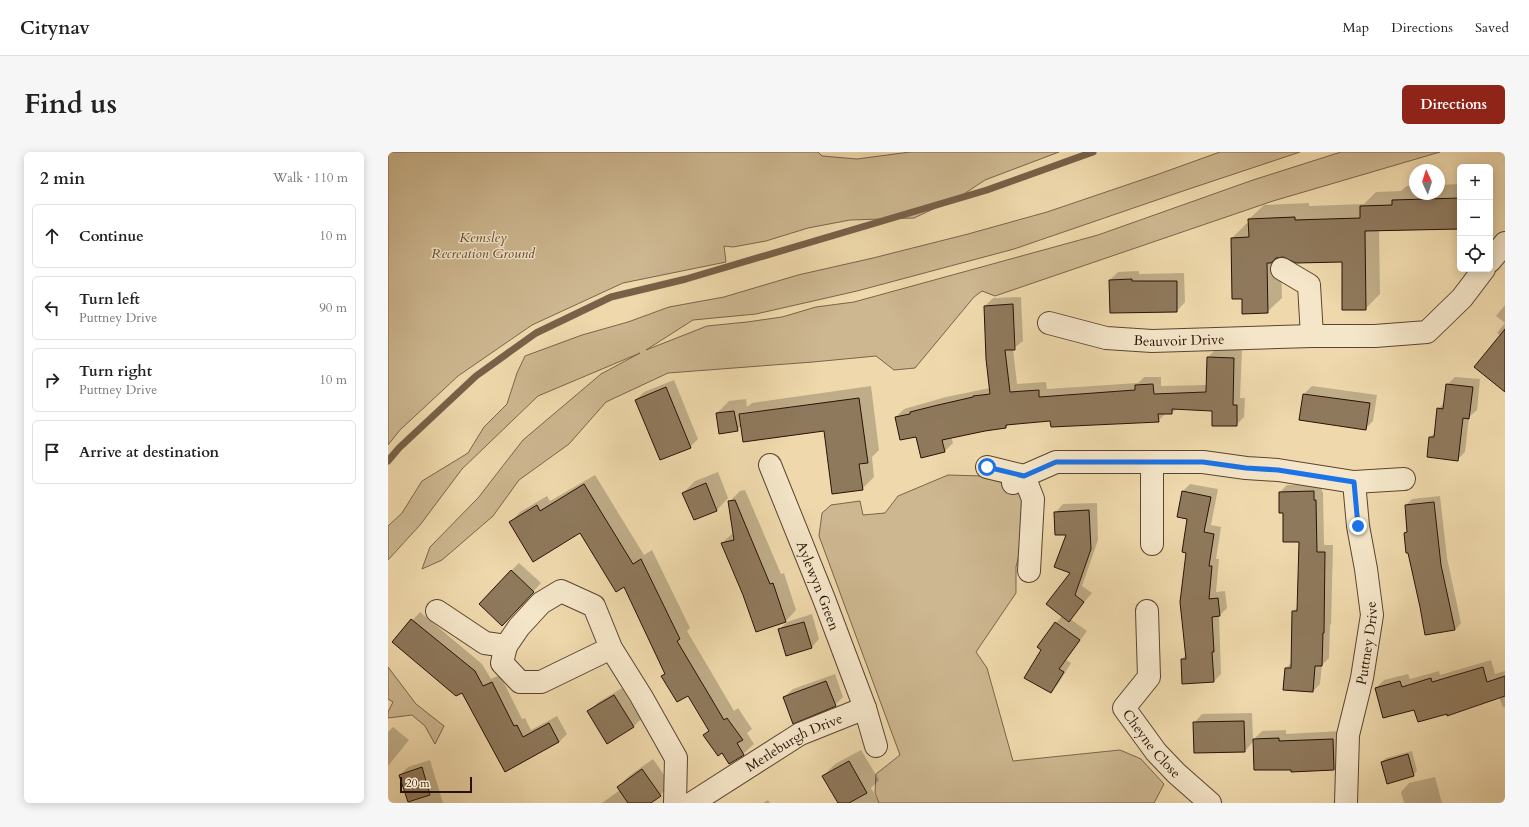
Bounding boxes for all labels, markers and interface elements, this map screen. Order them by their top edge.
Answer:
text: Citynav [20,15,90,41]
text: Map [1343,18,1369,37]
text: Directions [1391,18,1453,37]
text: Saved [1475,18,1509,37]
text: Find us [24,85,117,123]
button: Directions [1402,85,1505,124]
north arrow [1409,164,1445,200]
map controls [1457,164,1493,272]
button: + [1457,164,1493,200]
text: 2 min [40,167,85,190]
text: Walk · 110 m [273,169,348,187]
button: − [1457,200,1493,236]
icon: ahead [41,225,63,247]
text: Continue [79,226,144,246]
text: 10 m [319,227,347,245]
park label: Kemsley Recreation Ground [431,228,536,263]
button: locate [1457,236,1493,272]
text: Turn left [79,289,140,309]
icon: left [41,297,63,319]
text: 90 m [319,299,347,317]
text: Puttney Drive [79,309,157,327]
street label: Beauvoir Drive [1133,330,1225,351]
text: Turn right [79,361,152,381]
icon: right [41,369,63,391]
text: 10 m [319,371,347,389]
text: Puttney Drive [79,381,157,399]
icon: arrive [41,441,63,463]
text: Arrive at destination [79,442,219,462]
route start [978,458,996,476]
route end [1349,517,1367,535]
street label: Aylewyn Green [792,538,844,633]
street label: Puttney Drive [1352,600,1382,687]
street label: Cheyne Close [1118,706,1184,783]
street label: Merleburgh Drive [742,709,845,776]
scale bar [400,775,472,794]
text: 20 m [406,776,430,791]

